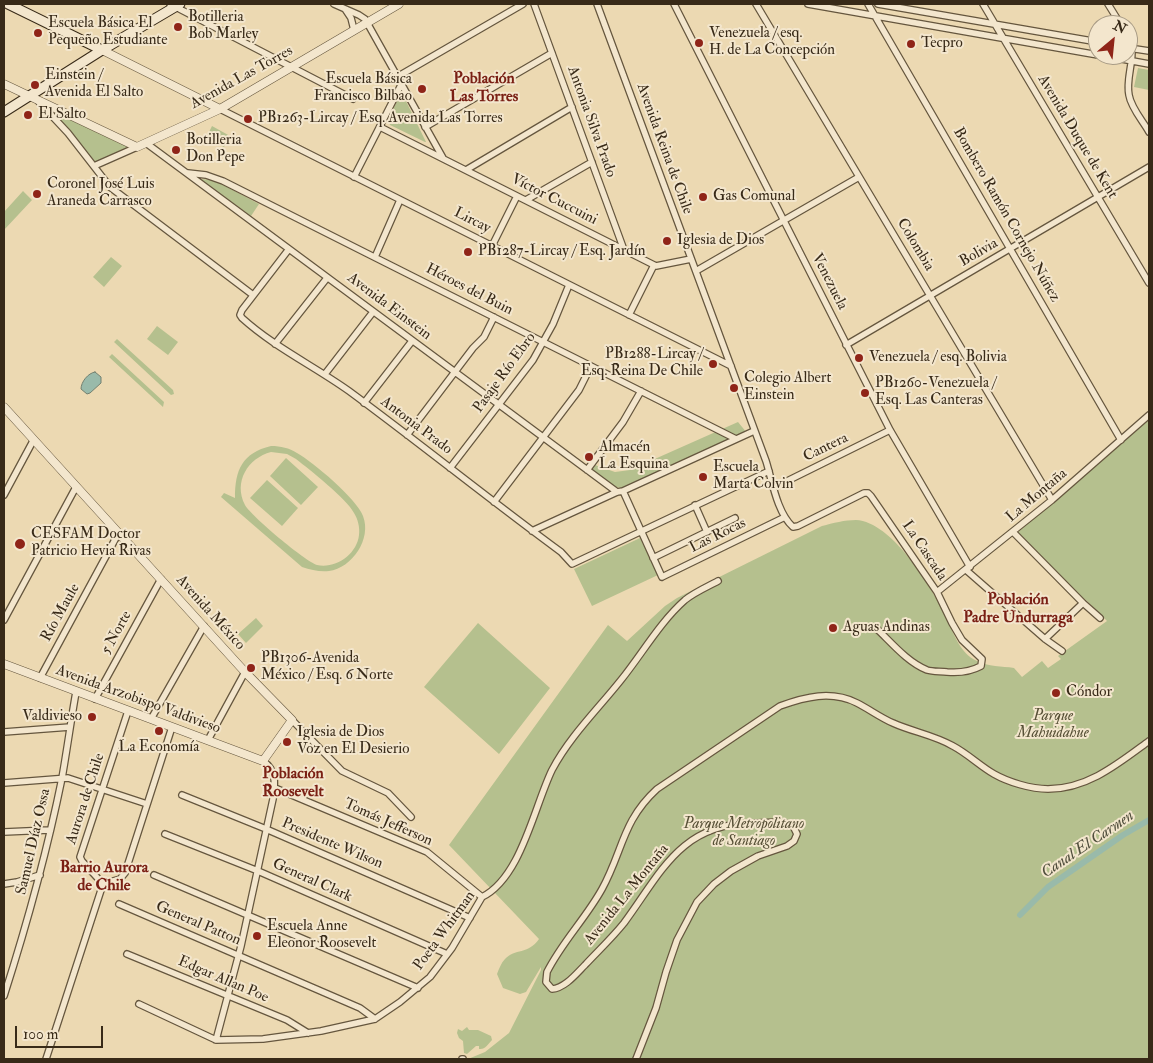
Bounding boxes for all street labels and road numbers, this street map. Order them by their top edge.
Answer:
street label: Avenida Las Torres [188,42,296,114]
street label: Antonia Silva Prado [563,64,619,180]
street label: Avenida Duque de Kent [1033,72,1121,202]
street label: Avenida Reina de Chile [632,81,696,217]
street label: Bombero Ramón Cornejo Núñez [949,125,1063,305]
street label: Víctor Cuccuini [508,171,600,229]
street label: Lircay [451,204,493,238]
street label: Colombia [892,215,938,275]
street label: Bolivia [957,235,1001,271]
street label: Venezuela [807,251,851,313]
street label: Héroes del Buin [422,260,516,320]
street label: Avenida Einstein [343,270,435,344]
street label: Pasaje Río Ebro [470,329,540,417]
street label: Antonia Prado [377,393,455,459]
street label: Cantera [801,429,851,467]
street label: La Montaña [1003,465,1071,527]
street label: Las Rocas [687,515,749,557]
street label: La Cascada [897,518,951,584]
street label: Avenida México [172,572,248,654]
street label: Río Maule [38,581,84,645]
street label: 5 Norte [98,608,136,658]
street label: Avenida Arzobispo Valdivieso [53,662,223,738]
street label: Aurora de Chile [63,751,109,847]
street label: Samuel Díaz Ossa [13,787,55,897]
street label: Tomás Jefferson [341,795,435,851]
street label: Presidente Wilson [279,815,385,873]
street label: Avenida La Montaña [581,841,673,949]
street label: General Clark [269,855,355,907]
street label: Poeta Whitman [410,888,480,974]
street label: General Patton [153,898,243,950]
street label: Edgar Allan Poe [175,953,271,1007]

